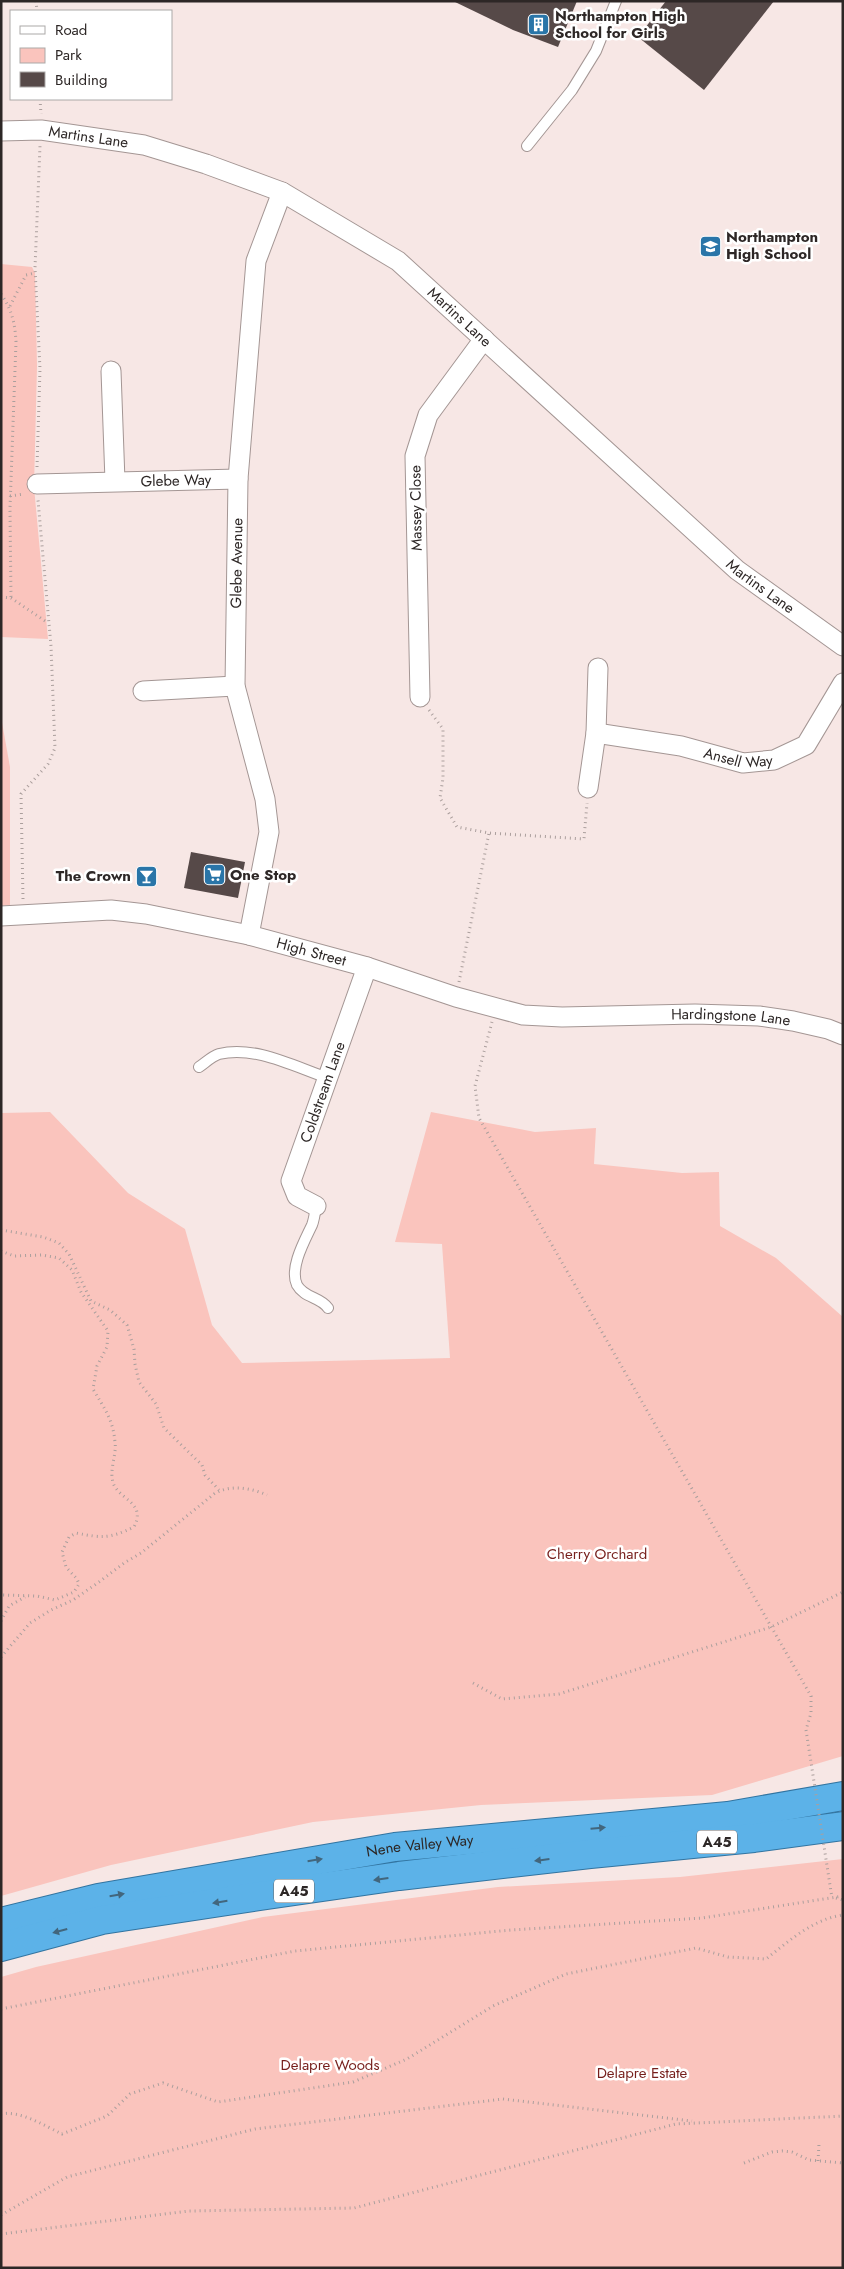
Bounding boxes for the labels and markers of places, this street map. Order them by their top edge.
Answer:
place label: Northampton High School for Girls [555,5,685,44]
building icon: Northampton High School for Girls [527,13,551,37]
place label: Northampton High School [726,226,818,265]
school or university icon: Northampton High School [698,234,722,258]
supermarket icon: One Stop [202,863,226,887]
bar icon: The Crown [135,864,159,888]
place label: One Stop [230,864,296,886]
place label: The Crown [56,865,131,887]

